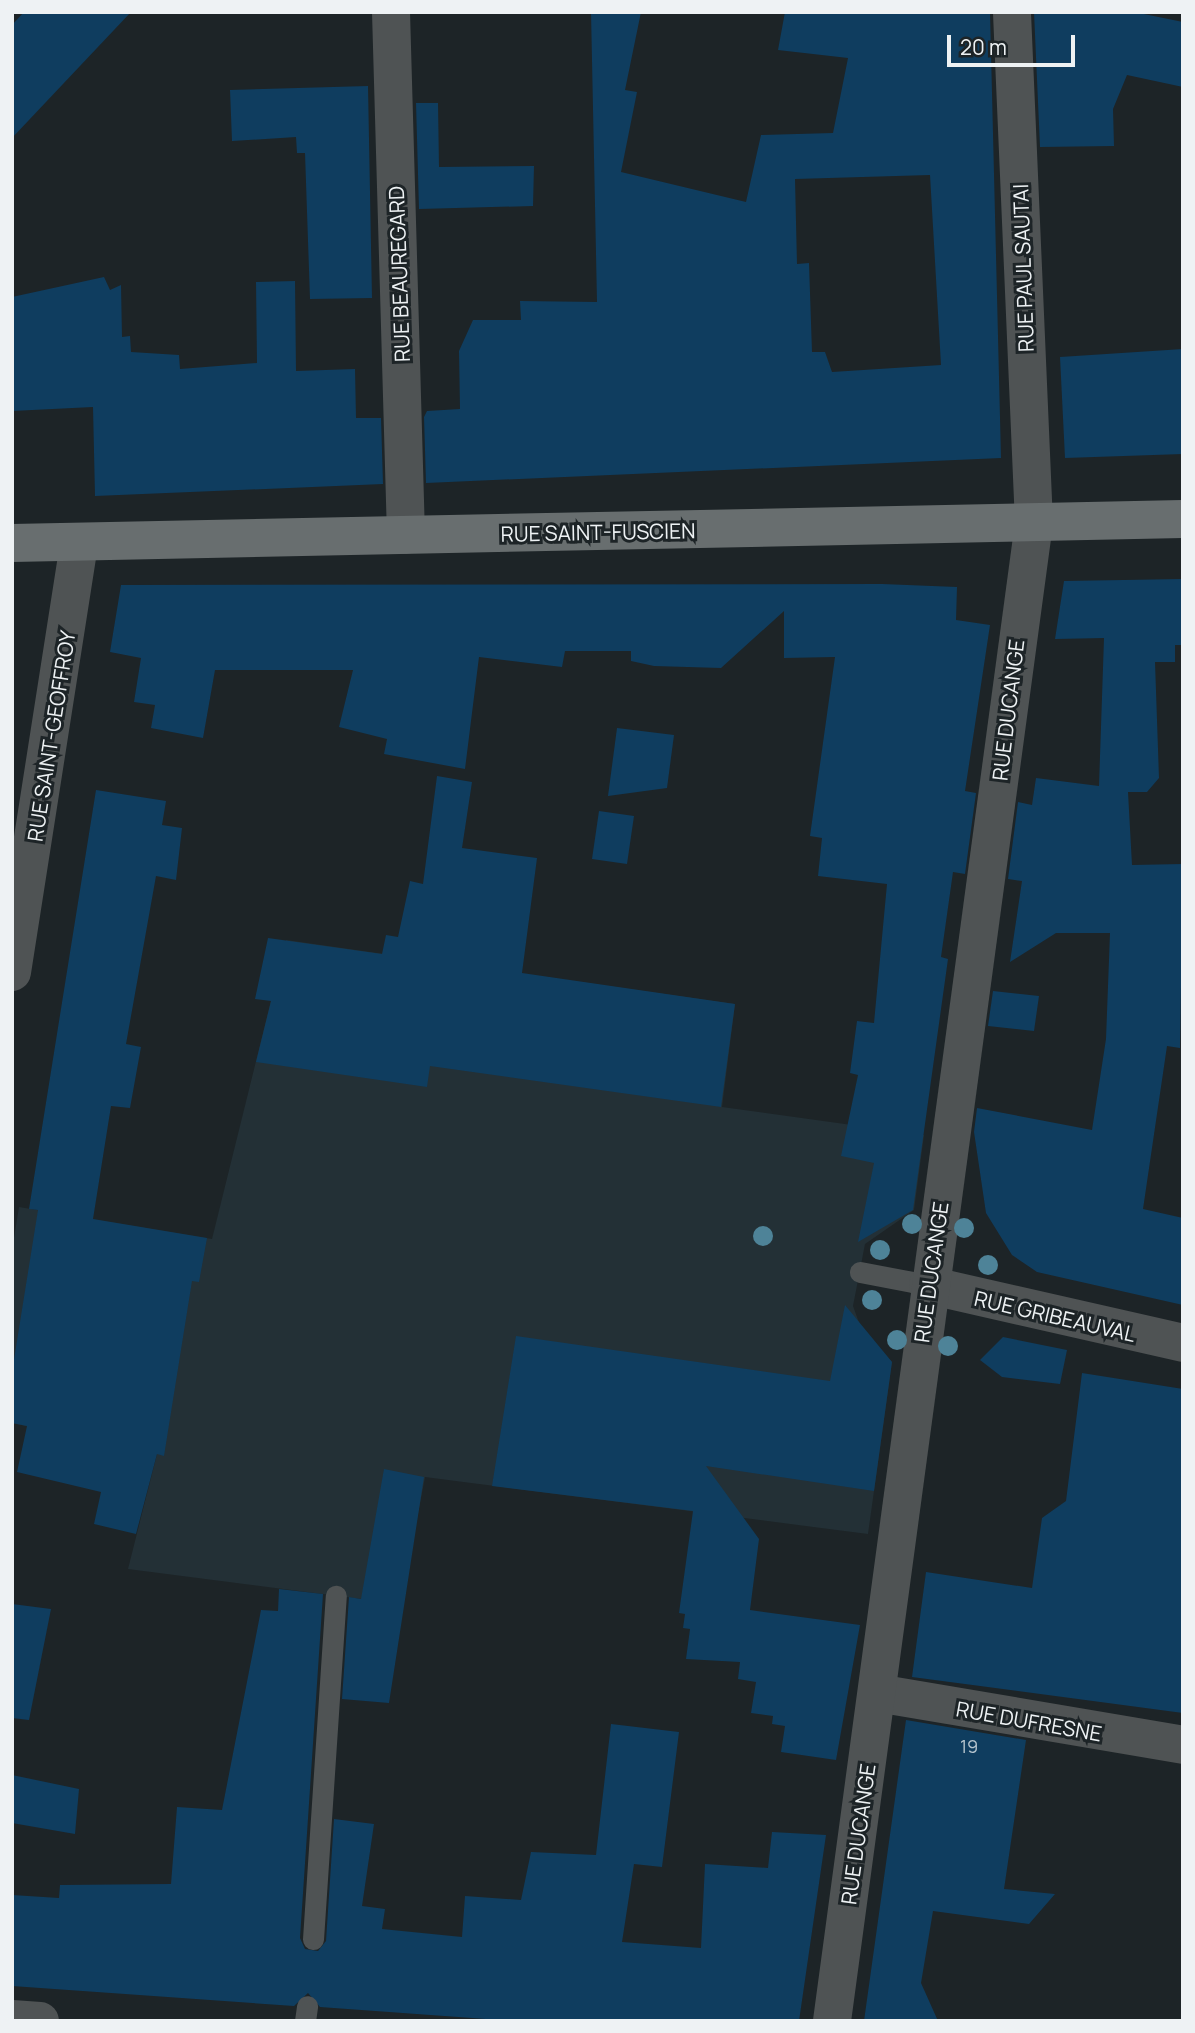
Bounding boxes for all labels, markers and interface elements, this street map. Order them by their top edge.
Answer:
scale bar [950,21,1078,65]
text: 20 m [960,33,1007,61]
street label: RUE PAUL SAUTAI [1007,183,1039,353]
street label: RUE BEAUREGARD [383,185,415,363]
street label: RUE SAINT-FUSCIEN [500,518,696,546]
street label: RUE SAINT-GEOFFROY [22,629,80,843]
street label: RUE DUCANGE [987,638,1029,782]
street label: RUE DUCANGE [909,1200,953,1344]
street label: RUE GRIBEAUVAL [972,1285,1138,1347]
street label: RUE DUFRESNE [954,1696,1104,1746]
house number: 19 [960,1735,978,1757]
street label: RUE DUCANGE [836,1762,880,1906]

